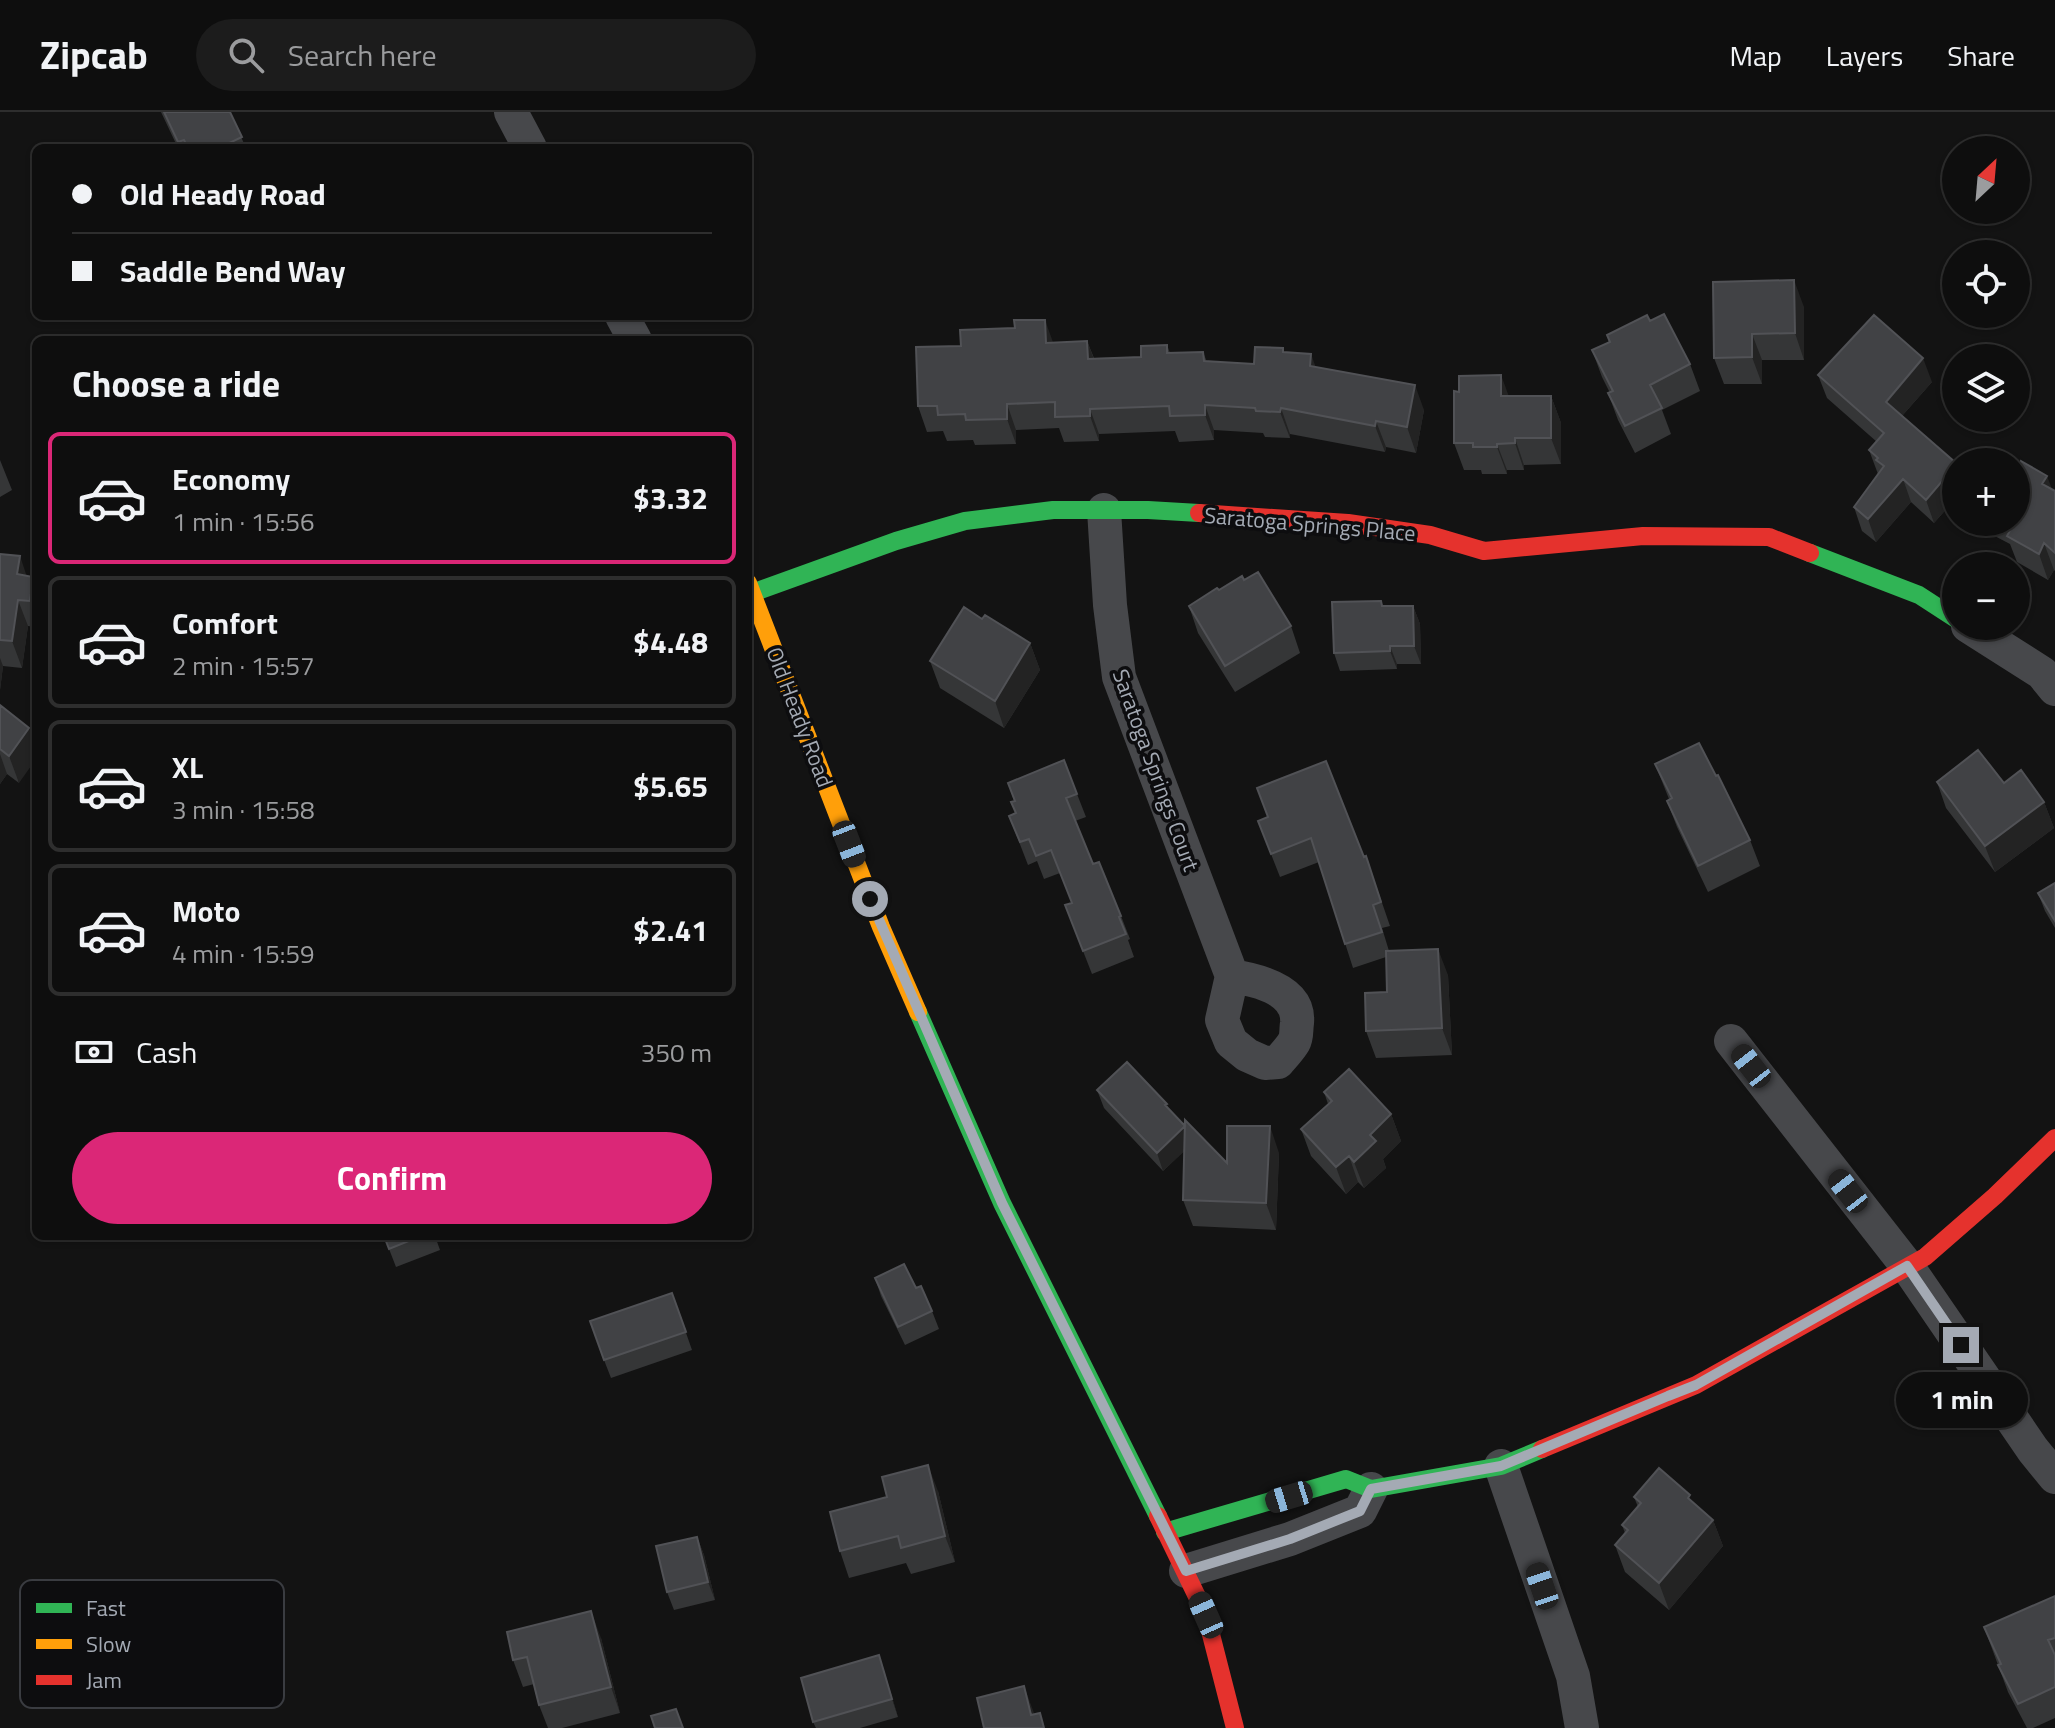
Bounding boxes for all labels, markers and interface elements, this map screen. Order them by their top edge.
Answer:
search box [196,19,756,91]
text: Zipcab [40,26,148,84]
text: Search here [288,32,437,78]
icon: search [224,33,268,77]
text: Map [1729,34,1782,77]
text: Layers [1826,34,1903,77]
text: Share [1947,34,2015,77]
north arrow [1942,136,2030,224]
map controls [1942,136,2030,640]
text: Old Heady Road [120,171,326,217]
button: locate [1942,240,2030,328]
text: Saddle Bend Way [120,248,345,294]
button: layers [1942,344,2030,432]
text: Choose a ride [72,356,280,411]
button: + [1942,448,2030,536]
text: Economy [172,456,290,502]
icon: car [76,462,148,534]
text: $3.32 [633,475,708,521]
street label: Saratoga Springs Place [1203,498,1417,550]
text: 1 min · 15:56 [172,502,315,541]
button: − [1942,552,2030,640]
text: Comfort [172,600,278,646]
icon: car [76,606,148,678]
text: $4.48 [633,619,708,665]
street label: Old Heady Road [758,642,842,792]
text: 2 min · 15:57 [172,646,315,685]
street label: Saratoga Springs Court [1104,664,1208,876]
text: XL [172,744,203,790]
icon: car [76,750,148,822]
text: $5.65 [633,763,708,809]
text: 3 min · 15:58 [172,790,315,829]
car [829,817,869,871]
route start [852,881,888,917]
text: Moto [172,888,240,934]
icon: car [76,894,148,966]
text: $2.41 [633,907,708,953]
text: 4 min · 15:59 [172,934,315,973]
text: Cash [136,1029,197,1075]
icon: cash [72,1030,116,1074]
text: 350 m [641,1033,712,1072]
car [1727,1040,1775,1092]
button: Confirm [72,1132,712,1224]
car [1824,1165,1872,1217]
route end [1943,1327,1979,1363]
callout: 1 min [1895,1373,2027,1429]
text: 1 min [1930,1380,1994,1419]
car [1263,1479,1315,1515]
car [1523,1559,1561,1613]
legend [20,1580,284,1708]
car [1185,1588,1227,1642]
text: Fast [86,1591,126,1625]
text: Slow [86,1627,132,1661]
text: Jam [86,1663,122,1697]

